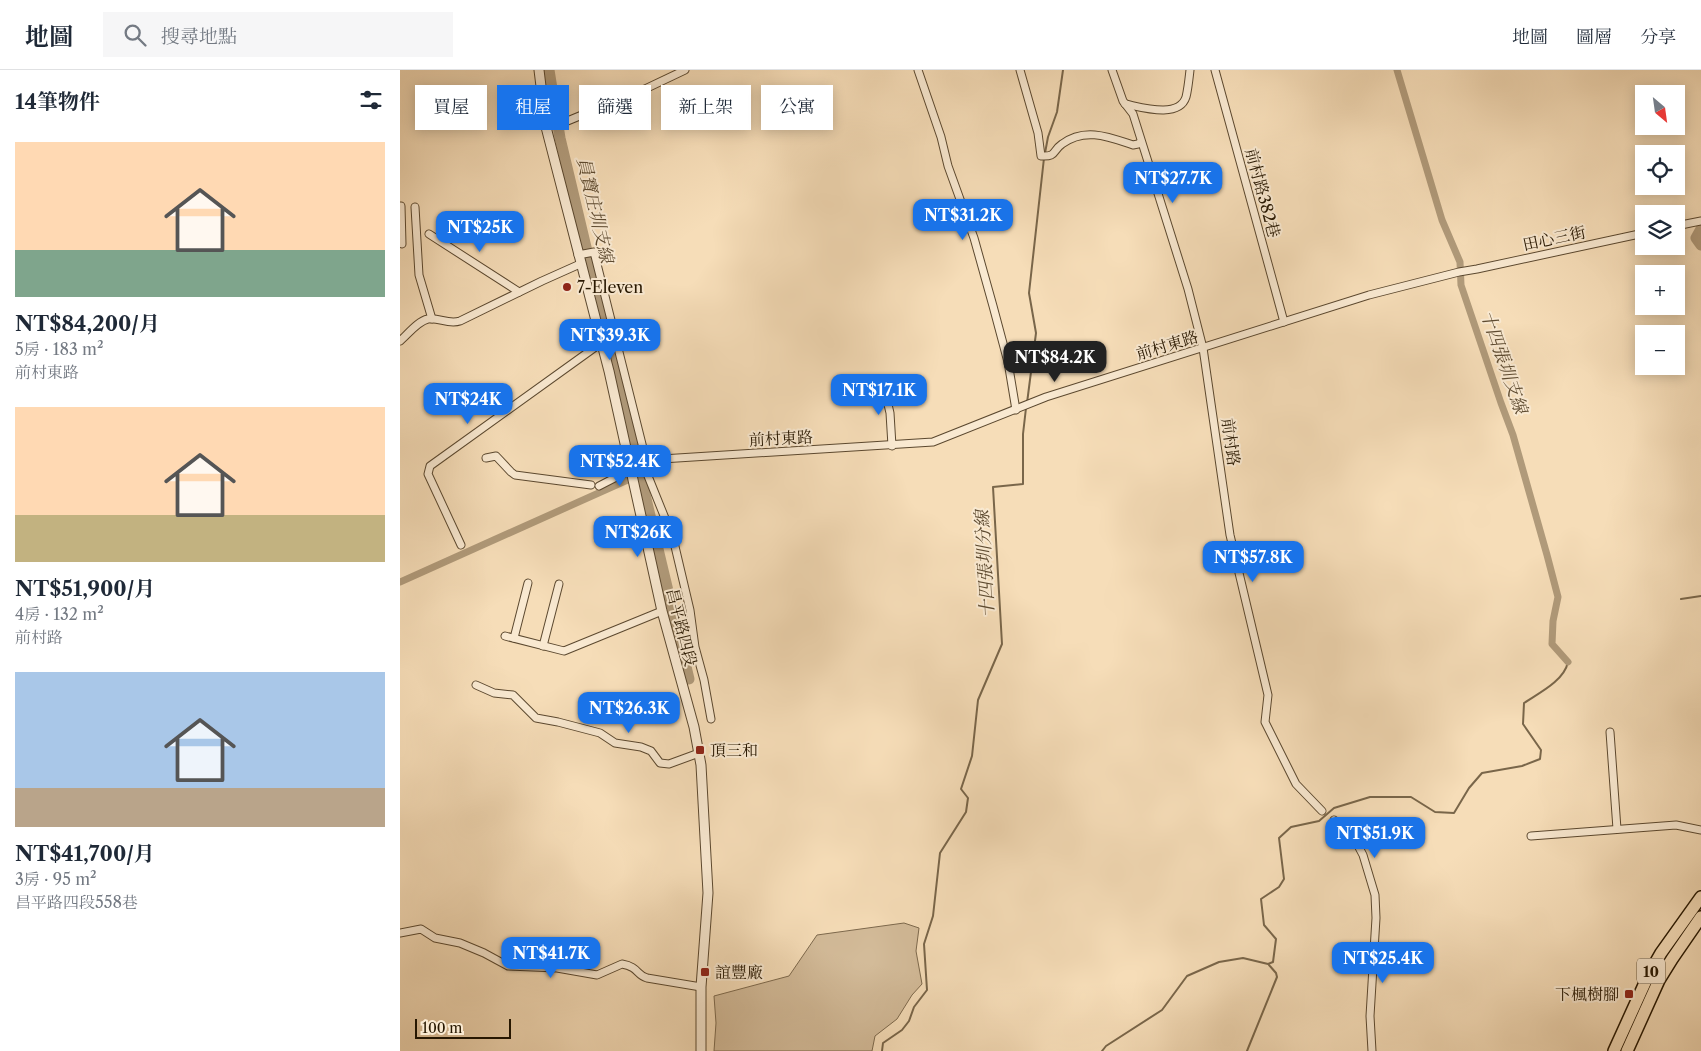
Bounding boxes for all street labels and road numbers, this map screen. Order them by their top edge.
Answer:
street label: 前村路382巷 [1241,146,1285,240]
street label: 田心三街 [1521,222,1587,254]
street label: 前村東路 [1133,326,1201,364]
street label: 前村路 [1218,417,1244,467]
street label: 前村東路 [749,426,813,450]
street label: 昌平路四段 [663,586,701,668]
road number: 10 [1637,958,1665,984]

